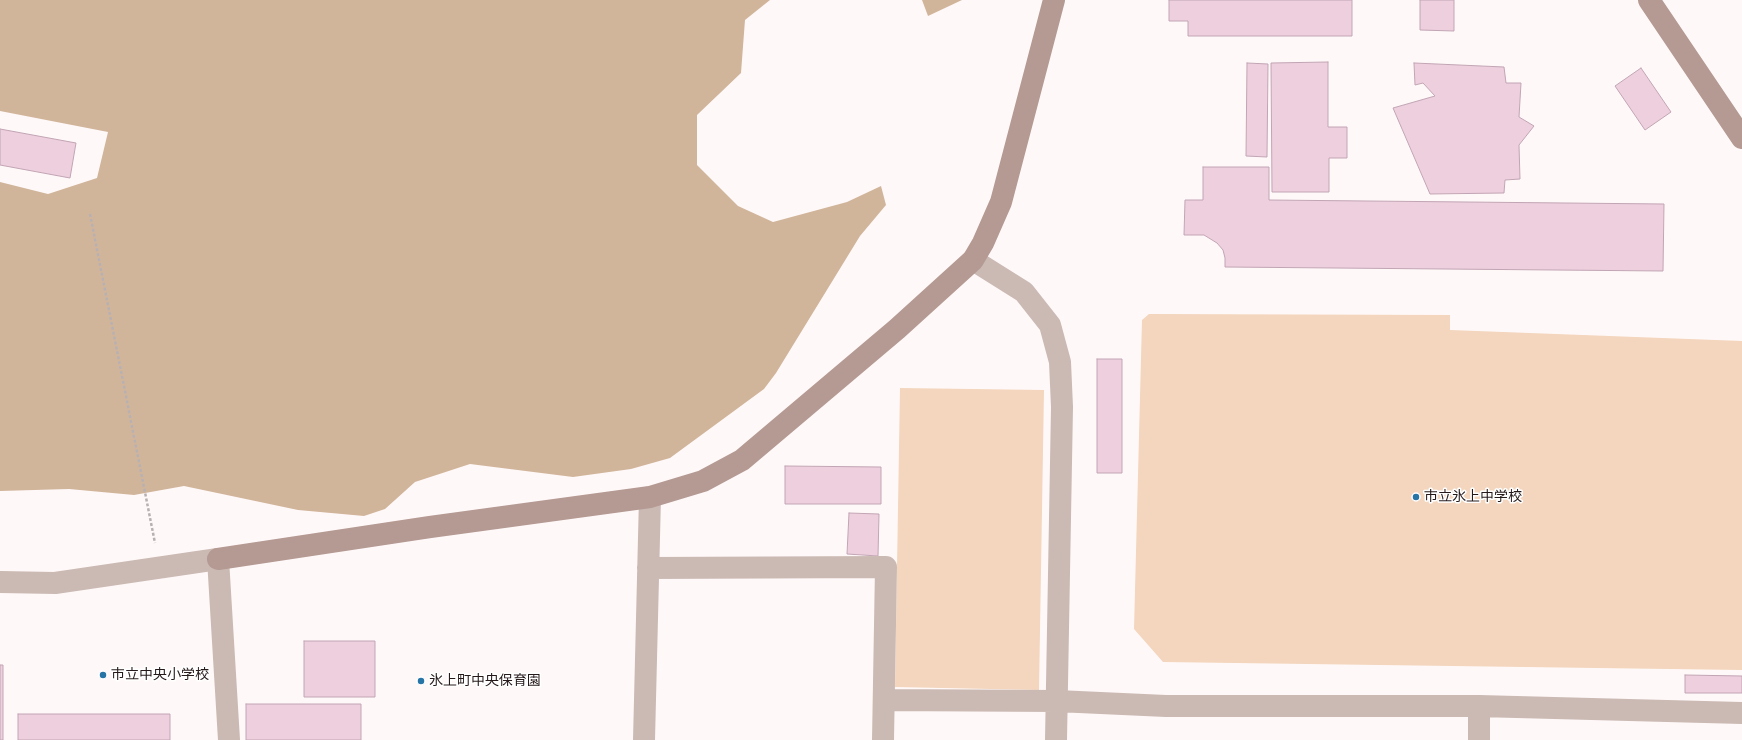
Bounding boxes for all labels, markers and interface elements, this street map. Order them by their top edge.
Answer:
place label: 市立氷上中学校 [1424,489,1522,505]
marker: 市立氷上中学校 [1411,492,1421,502]
place label: 市立中央小学校 [111,667,209,683]
marker: 市立中央小学校 [98,670,108,680]
place label: 氷上町中央保育園 [429,673,541,689]
marker: 氷上町中央保育園 [416,676,426,686]

